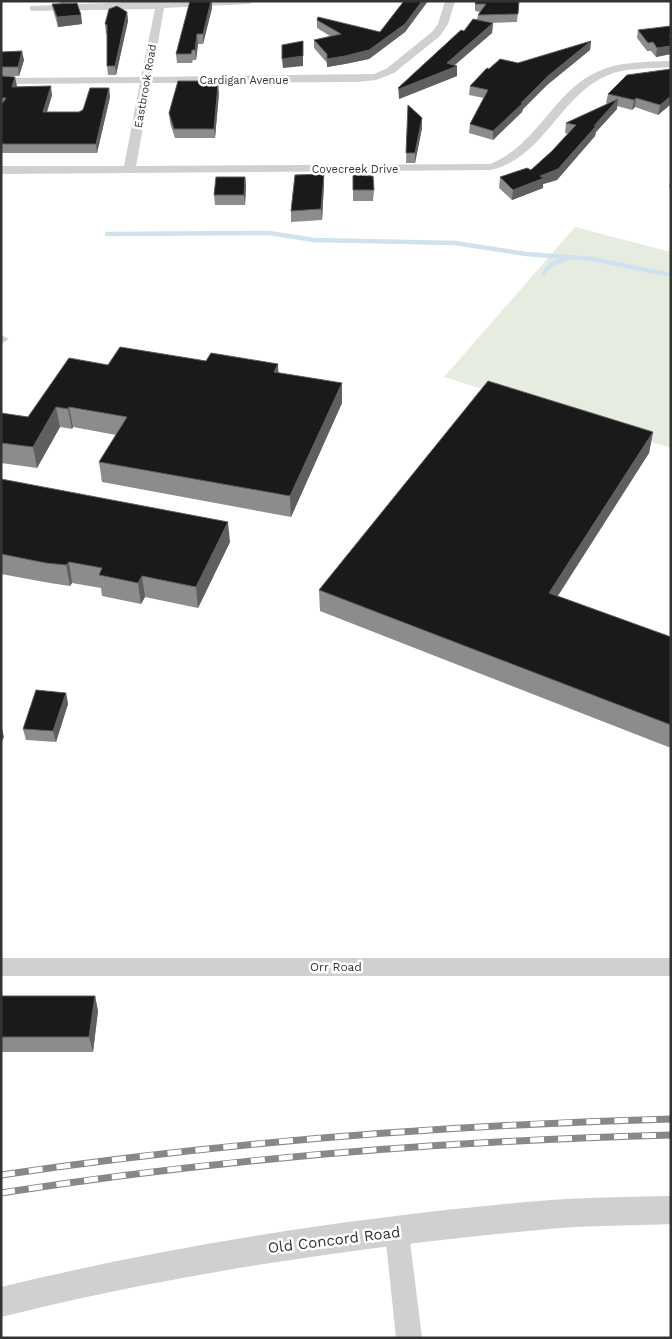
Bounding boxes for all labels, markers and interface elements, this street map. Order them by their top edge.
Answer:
street label: Eastbrook Road [132,43,159,129]
street label: Cardigan Avenue [199,74,289,87]
street label: Covecreek Drive [312,163,398,176]
street label: Orr Road [310,960,362,974]
street label: Old Concord Road [267,1223,401,1257]

